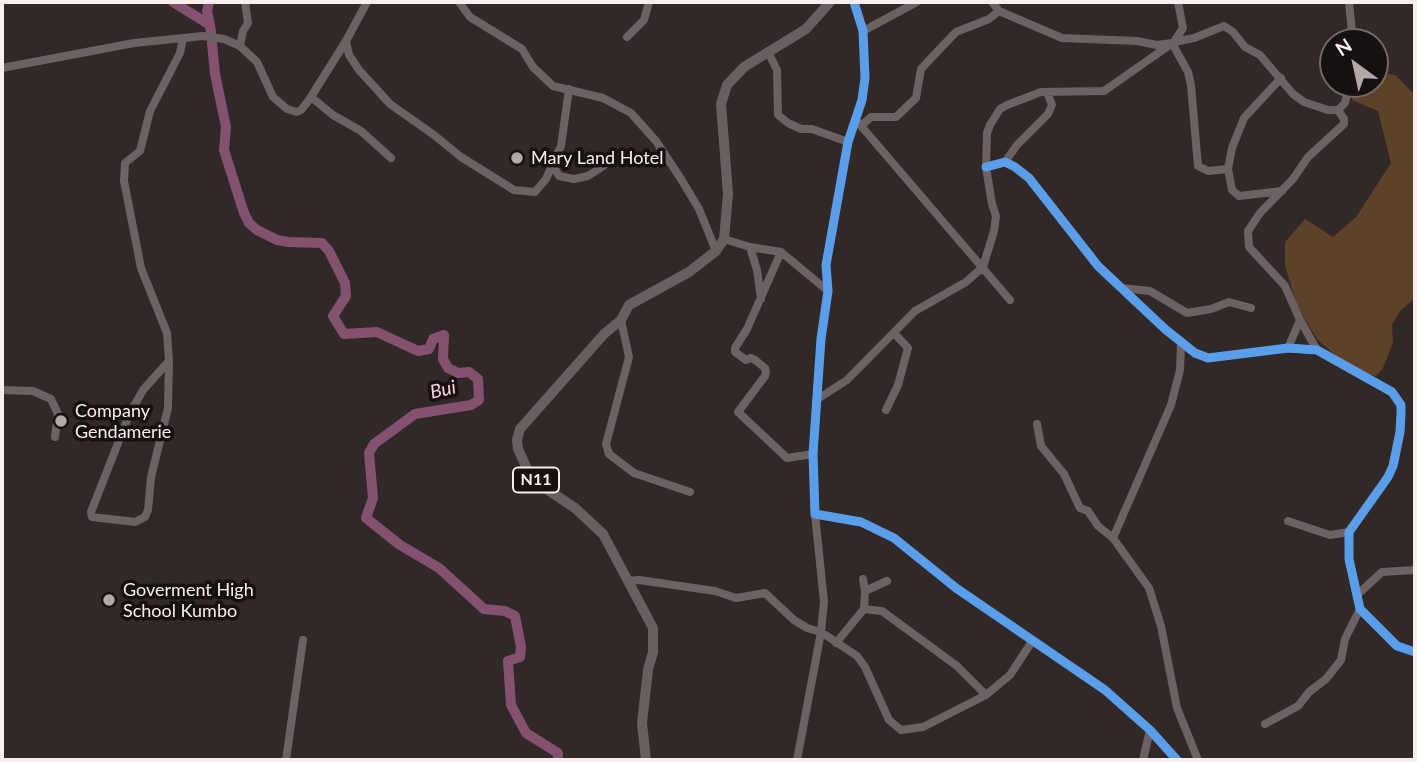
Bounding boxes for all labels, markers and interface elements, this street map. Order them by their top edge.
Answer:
north arrow [1319,28,1389,98]
text: N [1331,33,1356,60]
place label: Mary Land Hotel [531,147,663,169]
marker: Mary Land Hotel [509,150,525,166]
water label: Bui [428,376,458,404]
place label: Company Gendamerie [75,400,171,442]
marker: Company Gendamerie [53,413,69,429]
road number: N11 [513,467,559,492]
place label: Goverment High School Kumbo [123,579,254,622]
marker: Goverment High School Kumbo [101,592,117,608]

